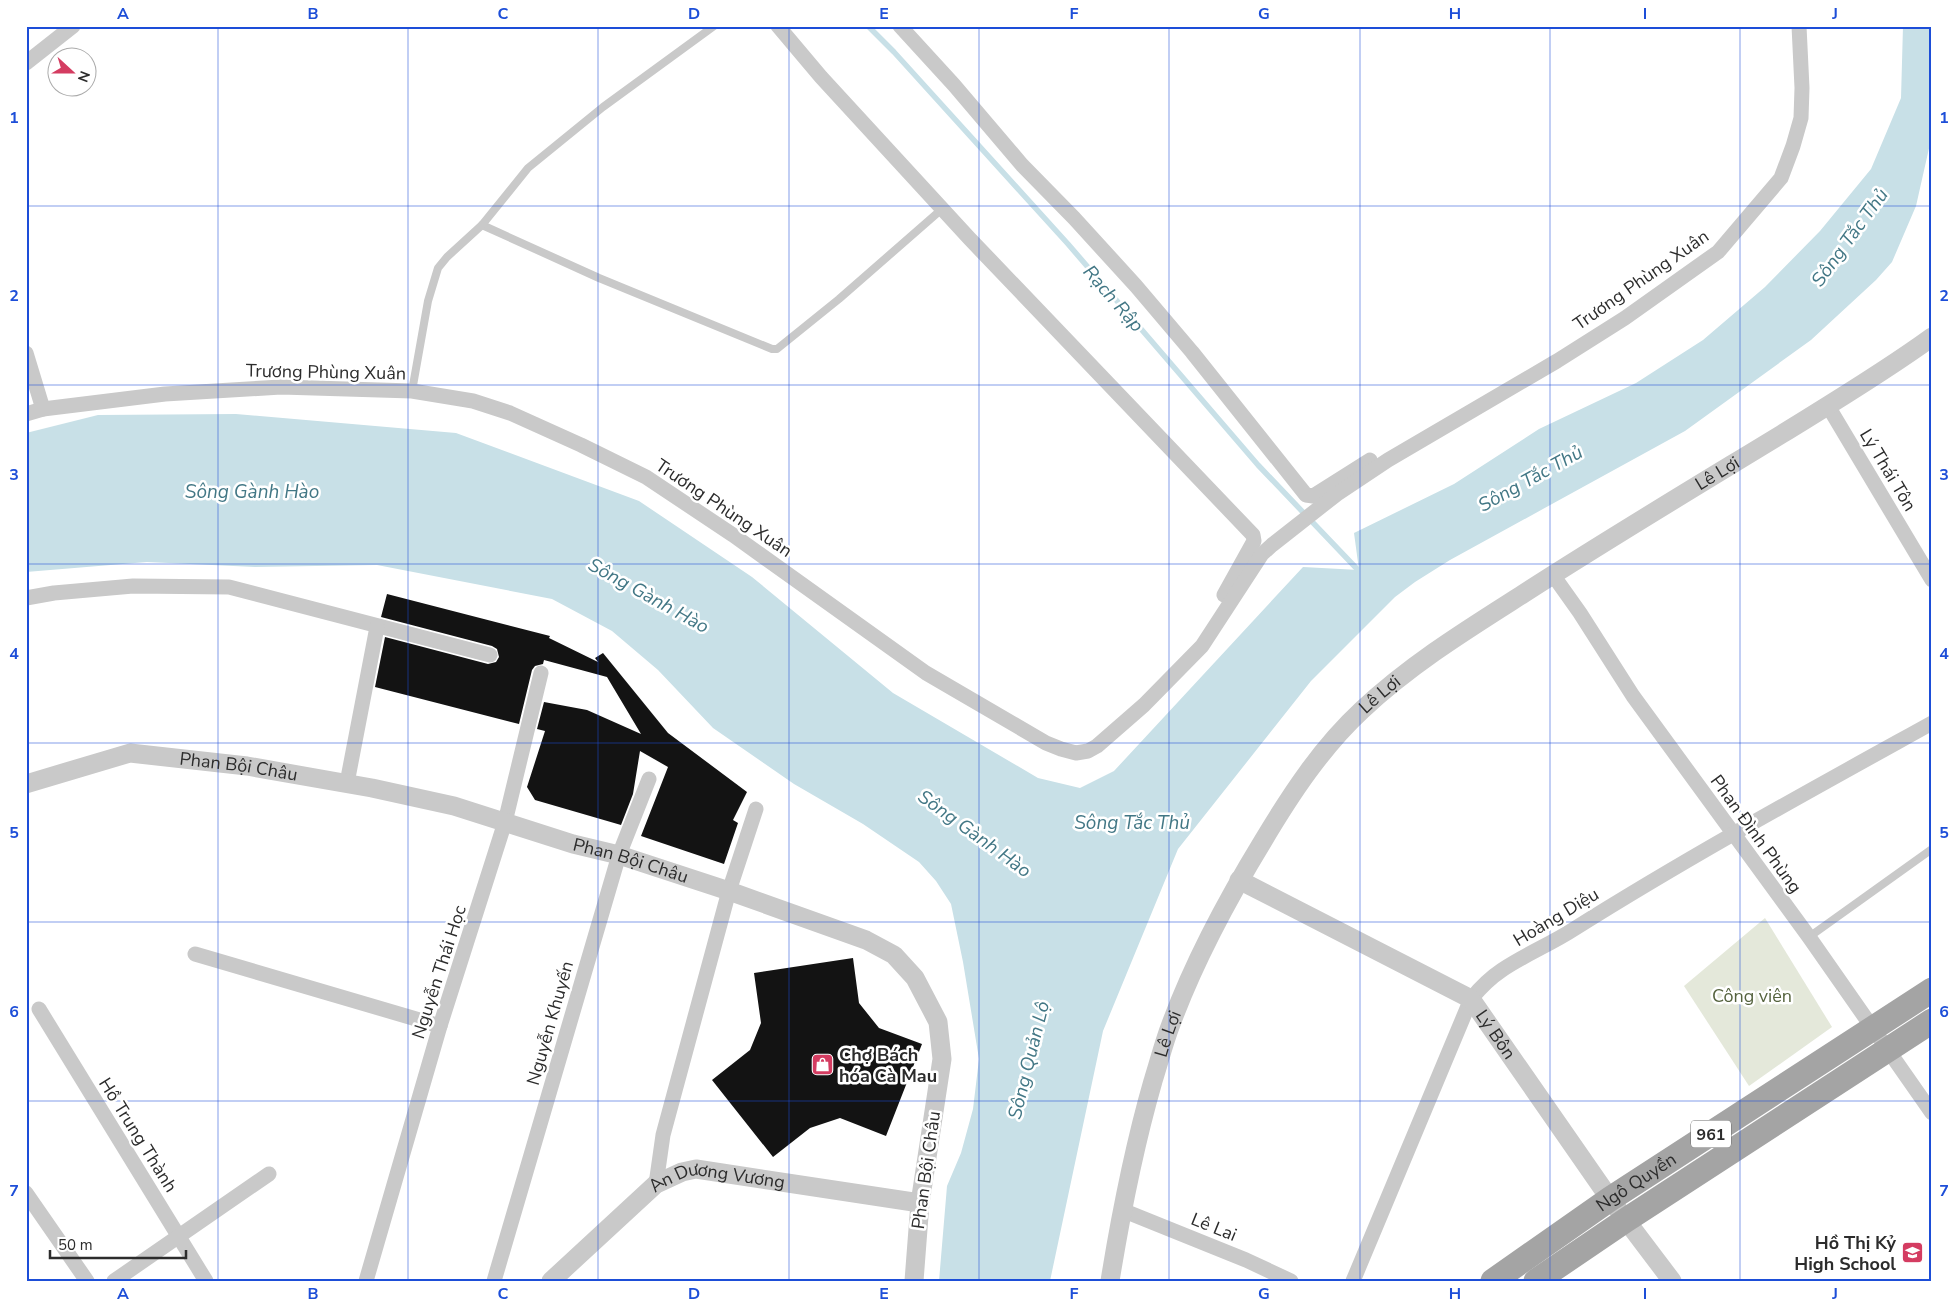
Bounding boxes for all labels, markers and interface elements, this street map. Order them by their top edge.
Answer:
text: A [117,3,129,25]
text: B [307,3,319,25]
text: C [498,3,509,25]
text: D [688,3,700,25]
text: E [879,3,889,25]
text: F [1070,3,1079,25]
text: G [1258,3,1270,25]
text: H [1449,3,1461,25]
text: I [1643,3,1647,25]
text: J [1831,3,1838,25]
north arrow [48,48,98,98]
text: N [73,68,94,85]
text: 1 [9,107,19,129]
text: 1 [1939,107,1949,129]
water label: Sông Tắc Thủ [1805,183,1894,292]
street label: Trương Phùng Xuân [1569,224,1713,336]
water label: Rạch Rập [1077,260,1150,338]
text: 2 [9,285,19,307]
text: 2 [1939,285,1949,307]
street label: Trương Phùng Xuân [246,359,406,385]
street label: Lý Thái Tôn [1854,424,1922,516]
water label: Sông Tắc Thủ [1474,439,1587,518]
street label: Lê Lợi [1691,451,1744,496]
street label: Trương Phùng Xuân [651,453,797,563]
text: 3 [9,464,19,486]
text: 3 [1939,464,1949,486]
water label: Sông Gành Hào [185,479,319,505]
water label: Sông Gành Hào [583,552,714,640]
text: 4 [9,643,19,665]
text: 4 [1939,643,1949,665]
street label: Lê Lợi [1354,670,1406,719]
street label: Phan Bội Châu [178,747,300,787]
street label: Phan Đình Phùng [1705,770,1807,898]
water label: Sông Gành Hào [912,784,1036,884]
water label: Sông Tắc Thủ [1074,810,1190,836]
text: 5 [9,822,19,844]
text: 5 [1939,822,1949,844]
street label: Phan Bội Châu [571,832,691,889]
street label: Hoàng Diệu [1509,882,1603,952]
street label: Nguyễn Thái Học [406,902,472,1042]
street label: Nguyễn Khuyến [521,958,579,1088]
park label: Công viên [1712,984,1792,1008]
water label: Sông Quản Lộ [1002,998,1056,1122]
text: 6 [9,1001,19,1023]
text: 6 [1939,1001,1949,1023]
street label: Lý Bôn [1470,1005,1521,1064]
street label: Lê Lợi [1149,1007,1187,1060]
place label: Chợ Bách hóa Cà Mau [839,1043,937,1088]
shop icon: Chợ Bách hóa Cà Mau [811,1053,835,1077]
street label: Hồ Trung Thành [93,1073,183,1197]
street label: Phan Bội Châu [906,1109,946,1231]
road number: 961 [1691,1120,1731,1148]
street label: Ngô Quyền [1591,1147,1681,1217]
street label: An Dương Vương [643,1157,787,1197]
text: 7 [9,1180,19,1202]
text: 7 [1939,1180,1949,1202]
street label: Lê Lai [1188,1207,1240,1247]
scale bar [50,1227,186,1259]
place label: Hồ Thị Kỷ High School [1794,1231,1897,1276]
text: 50 m [58,1235,93,1255]
school or university icon: Hồ Thị Kỷ High School [1900,1241,1924,1265]
text: A [117,1283,129,1305]
text: B [307,1283,319,1305]
text: C [498,1283,509,1305]
text: D [688,1283,700,1305]
text: E [879,1283,889,1305]
text: F [1070,1283,1079,1305]
text: G [1258,1283,1270,1305]
text: H [1449,1283,1461,1305]
text: I [1643,1283,1647,1305]
text: J [1831,1283,1838,1305]

